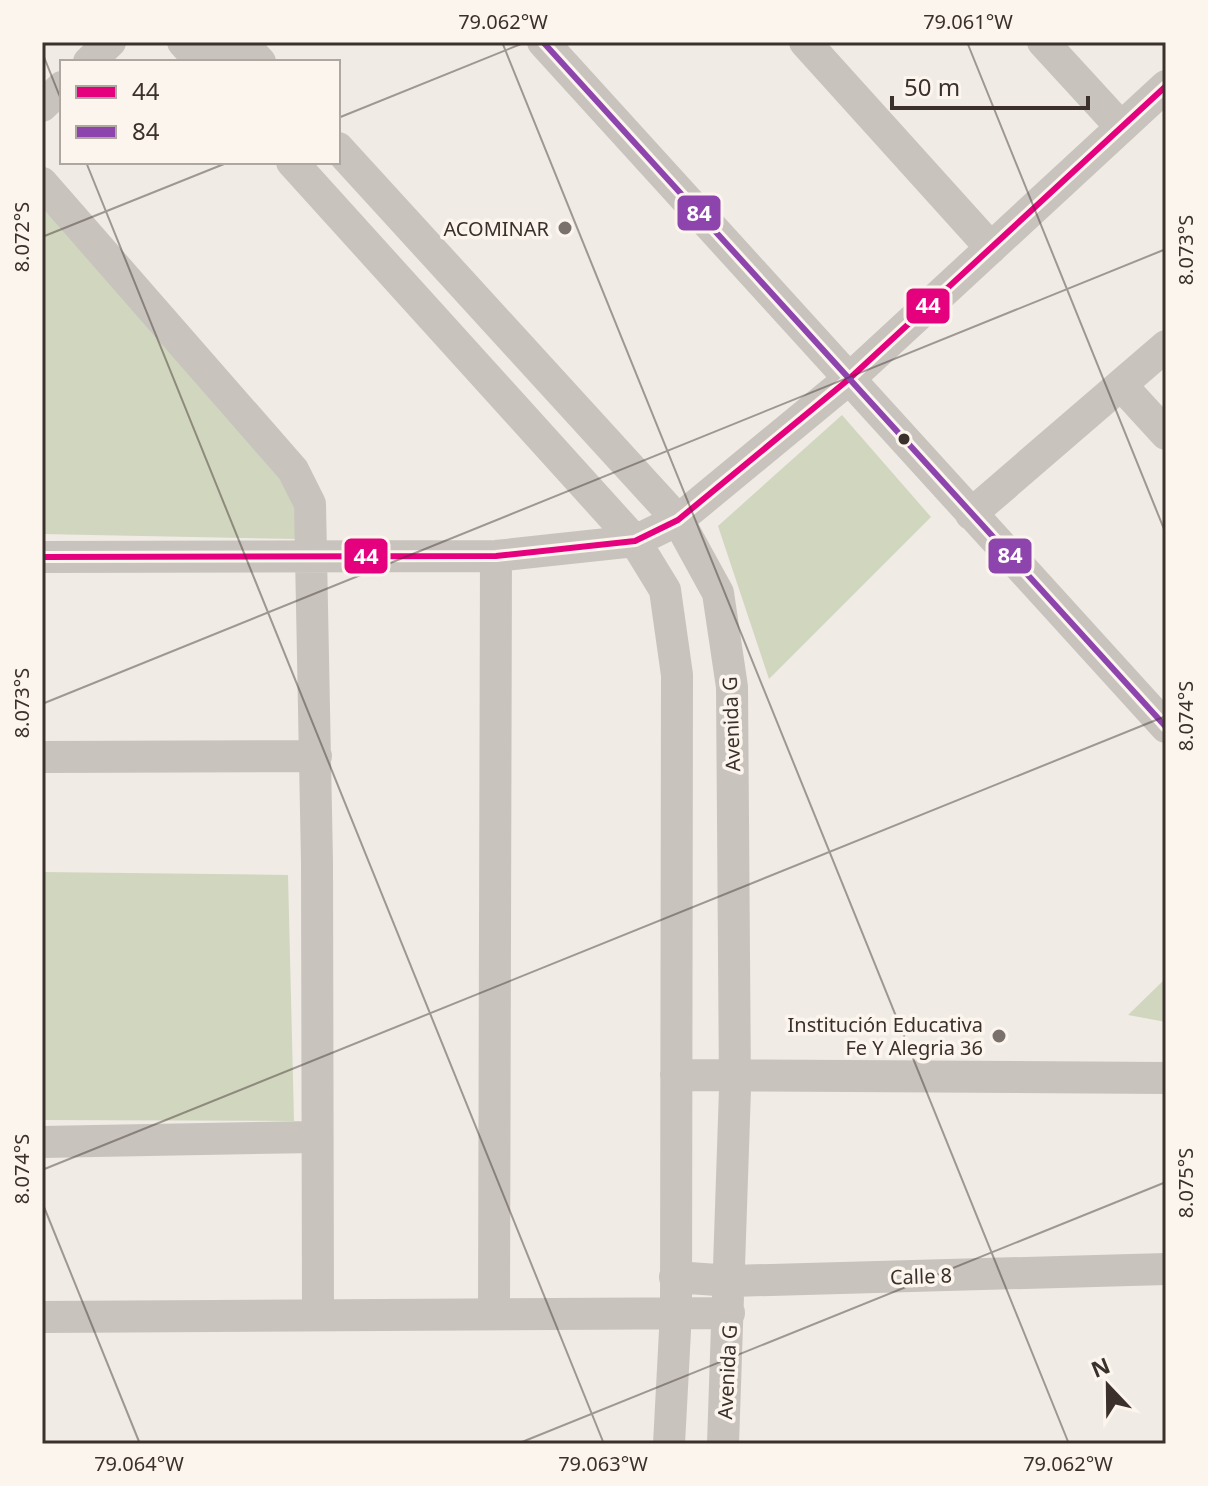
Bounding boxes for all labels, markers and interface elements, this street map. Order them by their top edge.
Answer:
text: 79.062°W [458,8,548,35]
text: 79.061°W [923,8,1013,35]
legend [60,60,340,164]
scale bar [892,60,1088,110]
text: 50 m [904,70,960,103]
text: 44 [132,74,160,107]
text: 84 [132,114,160,147]
line badge: 84 [676,194,722,232]
text: 84 [686,197,712,227]
text: 8.072°S [8,202,35,272]
place label: ACOMINAR [443,215,550,242]
text: 8.073°S [1172,215,1199,285]
marker: ACOMINAR [556,219,574,237]
line badge: 44 [905,287,951,325]
text: 44 [915,289,941,319]
unlabelled marker [896,431,912,447]
line badge: 44 [343,537,389,575]
line badge: 84 [987,537,1033,575]
text: 84 [997,539,1023,569]
text: 44 [353,540,379,570]
text: 8.073°S [8,668,35,738]
street label: Avenida G [716,676,746,772]
text: 8.074°S [1172,681,1199,751]
place label: Institución Educativa Fe Y Alegria 36 [788,1011,983,1061]
marker: Institución Educativa Fe Y Alegria 36 [990,1027,1008,1045]
text: 8.074°S [8,1134,35,1204]
text: 8.075°S [1172,1148,1199,1218]
street label: Calle 8 [889,1261,953,1291]
street label: Avenida G [711,1324,743,1420]
north arrow [1068,1346,1148,1426]
text: N [1086,1349,1114,1384]
text: 79.064°W [94,1450,184,1477]
text: 79.063°W [558,1450,648,1477]
text: 79.062°W [1023,1450,1113,1477]

